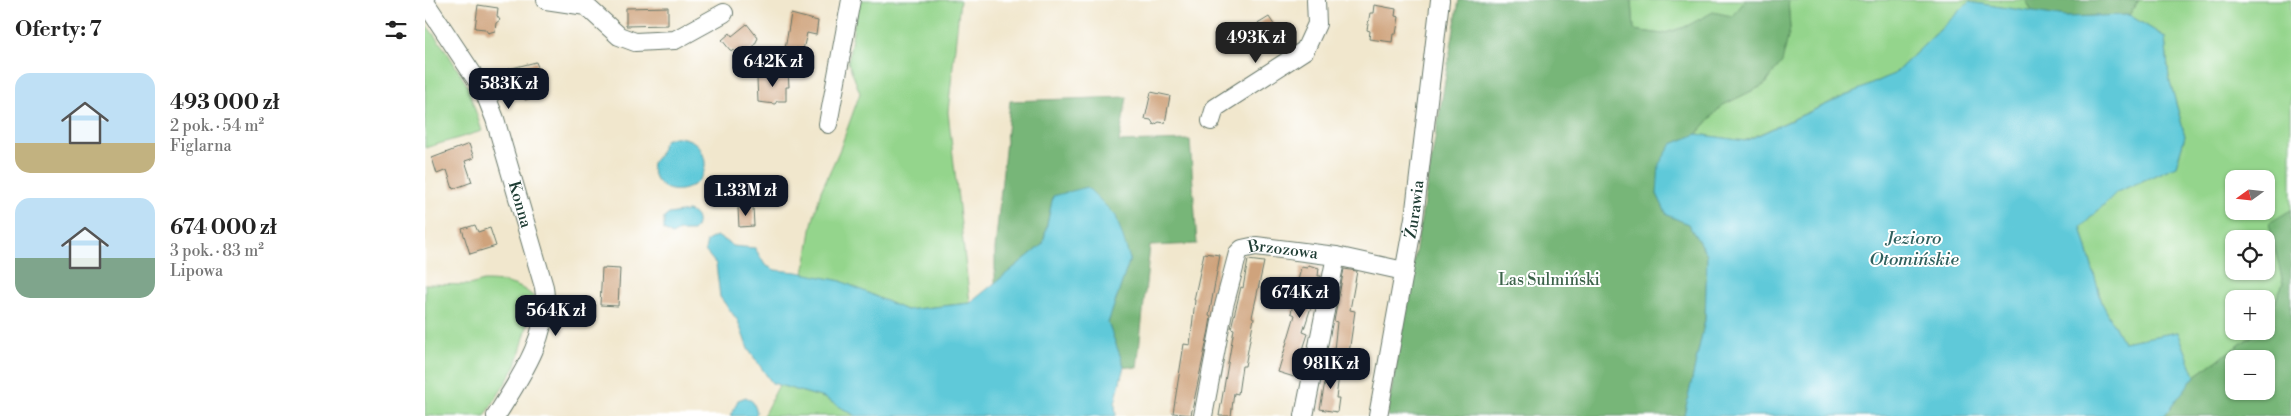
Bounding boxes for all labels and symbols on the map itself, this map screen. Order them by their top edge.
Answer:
pin: 493K zł [1210,22,1302,64]
pin: 642K zł [727,46,819,88]
pin: 583K zł [463,68,555,110]
north arrow [2225,170,2275,220]
pin: 1.33M zł [694,174,798,217]
street label: Żurawia [1398,178,1429,240]
street label: Konna [504,179,536,231]
water label: Jezioro Otomińskie [1869,227,1959,271]
street label: Brzozowa [1245,236,1320,264]
park label: Las Sulmiński [1498,270,1600,290]
pin: 674K zł [1254,276,1346,319]
pin: 564K zł [510,294,602,337]
pin: 981K zł [1285,348,1377,390]

